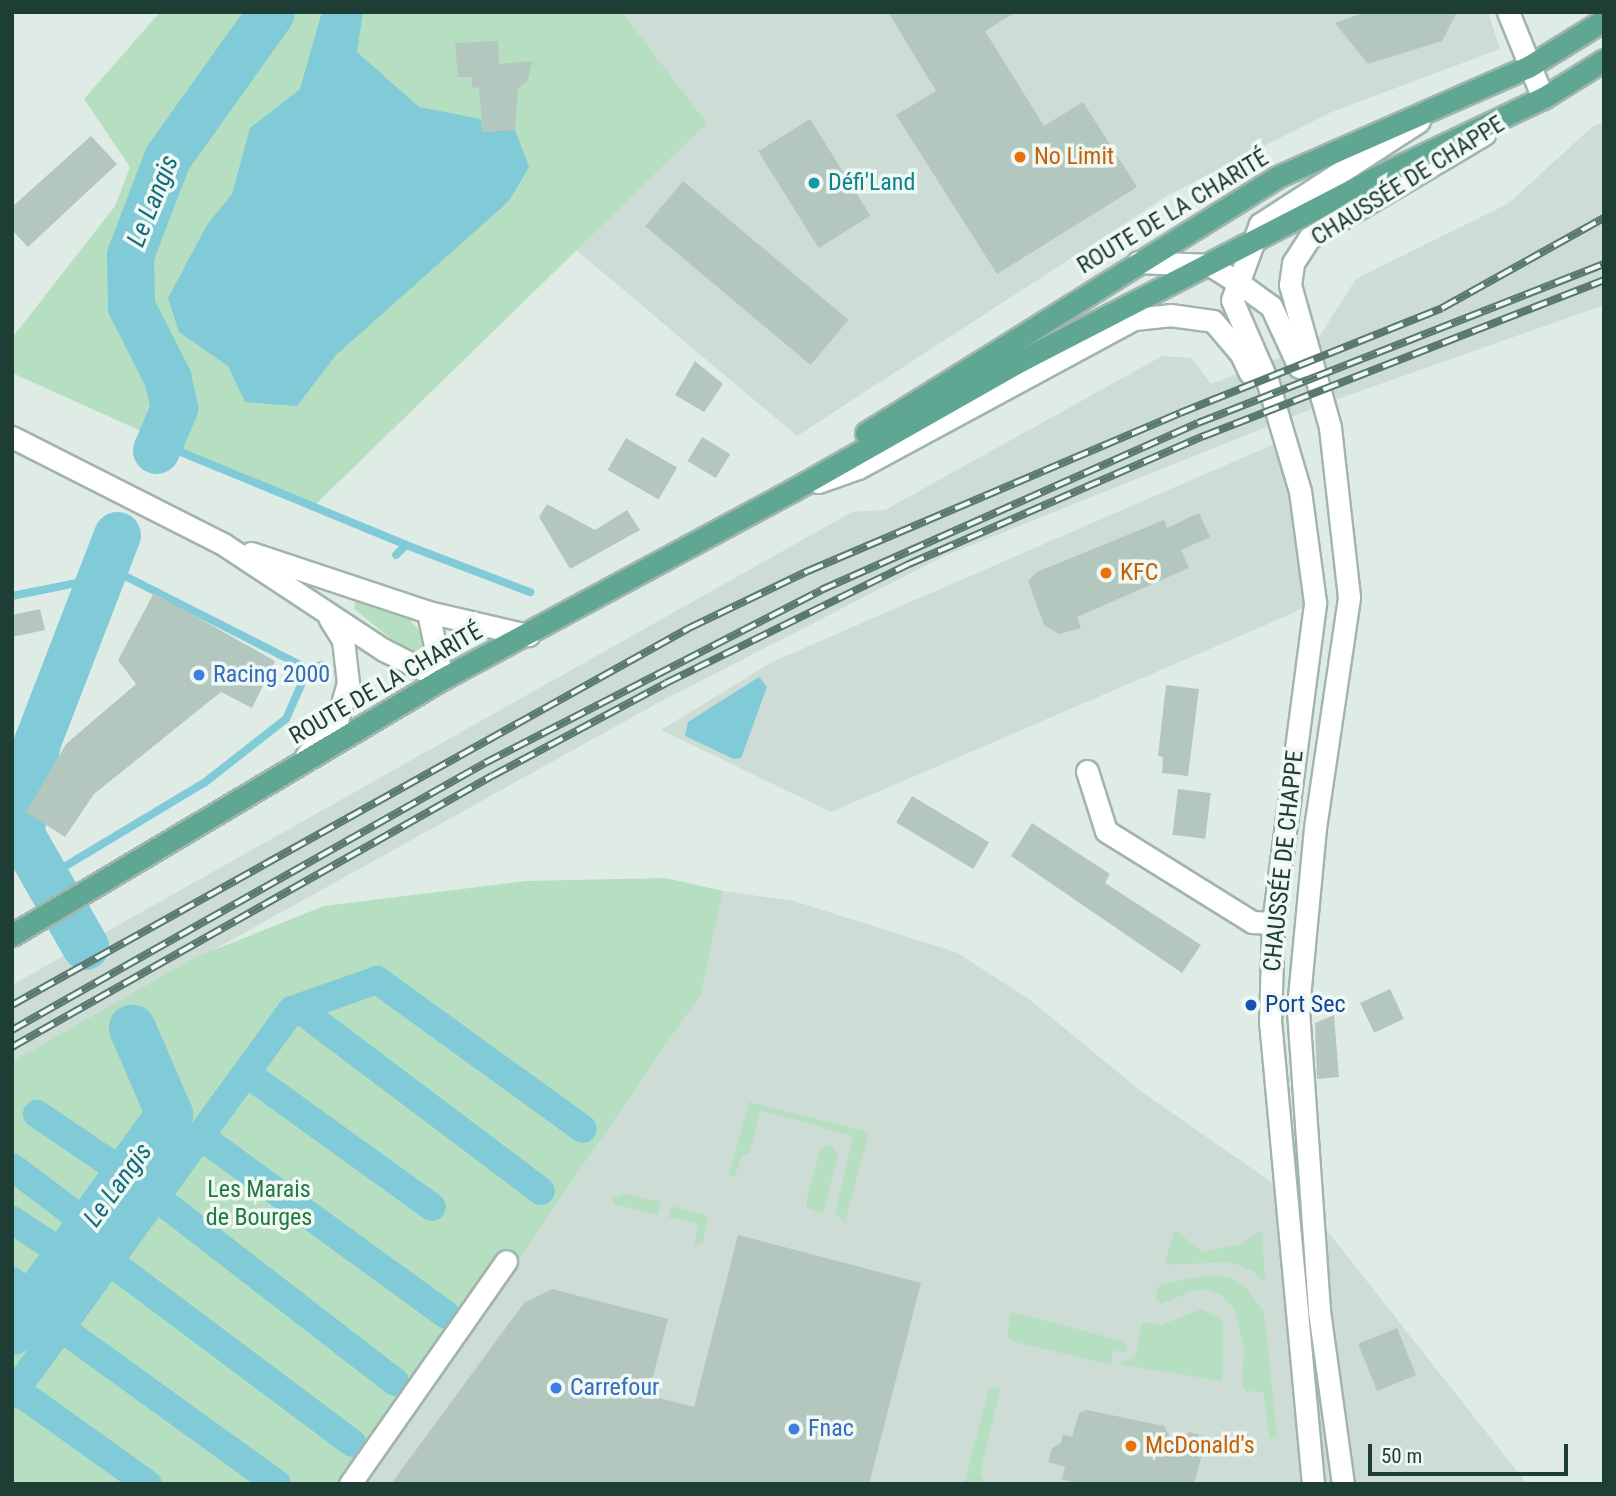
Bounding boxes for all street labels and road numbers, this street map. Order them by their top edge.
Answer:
street label: CHAUSSÉE DE CHAPPE [1306,110,1510,252]
street label: ROUTE DE LA CHARITÉ [1072,144,1274,280]
street label: ROUTE DE LA CHARITÉ [284,617,488,751]
street label: CHAUSSÉE DE CHAPPE [1258,749,1310,973]

